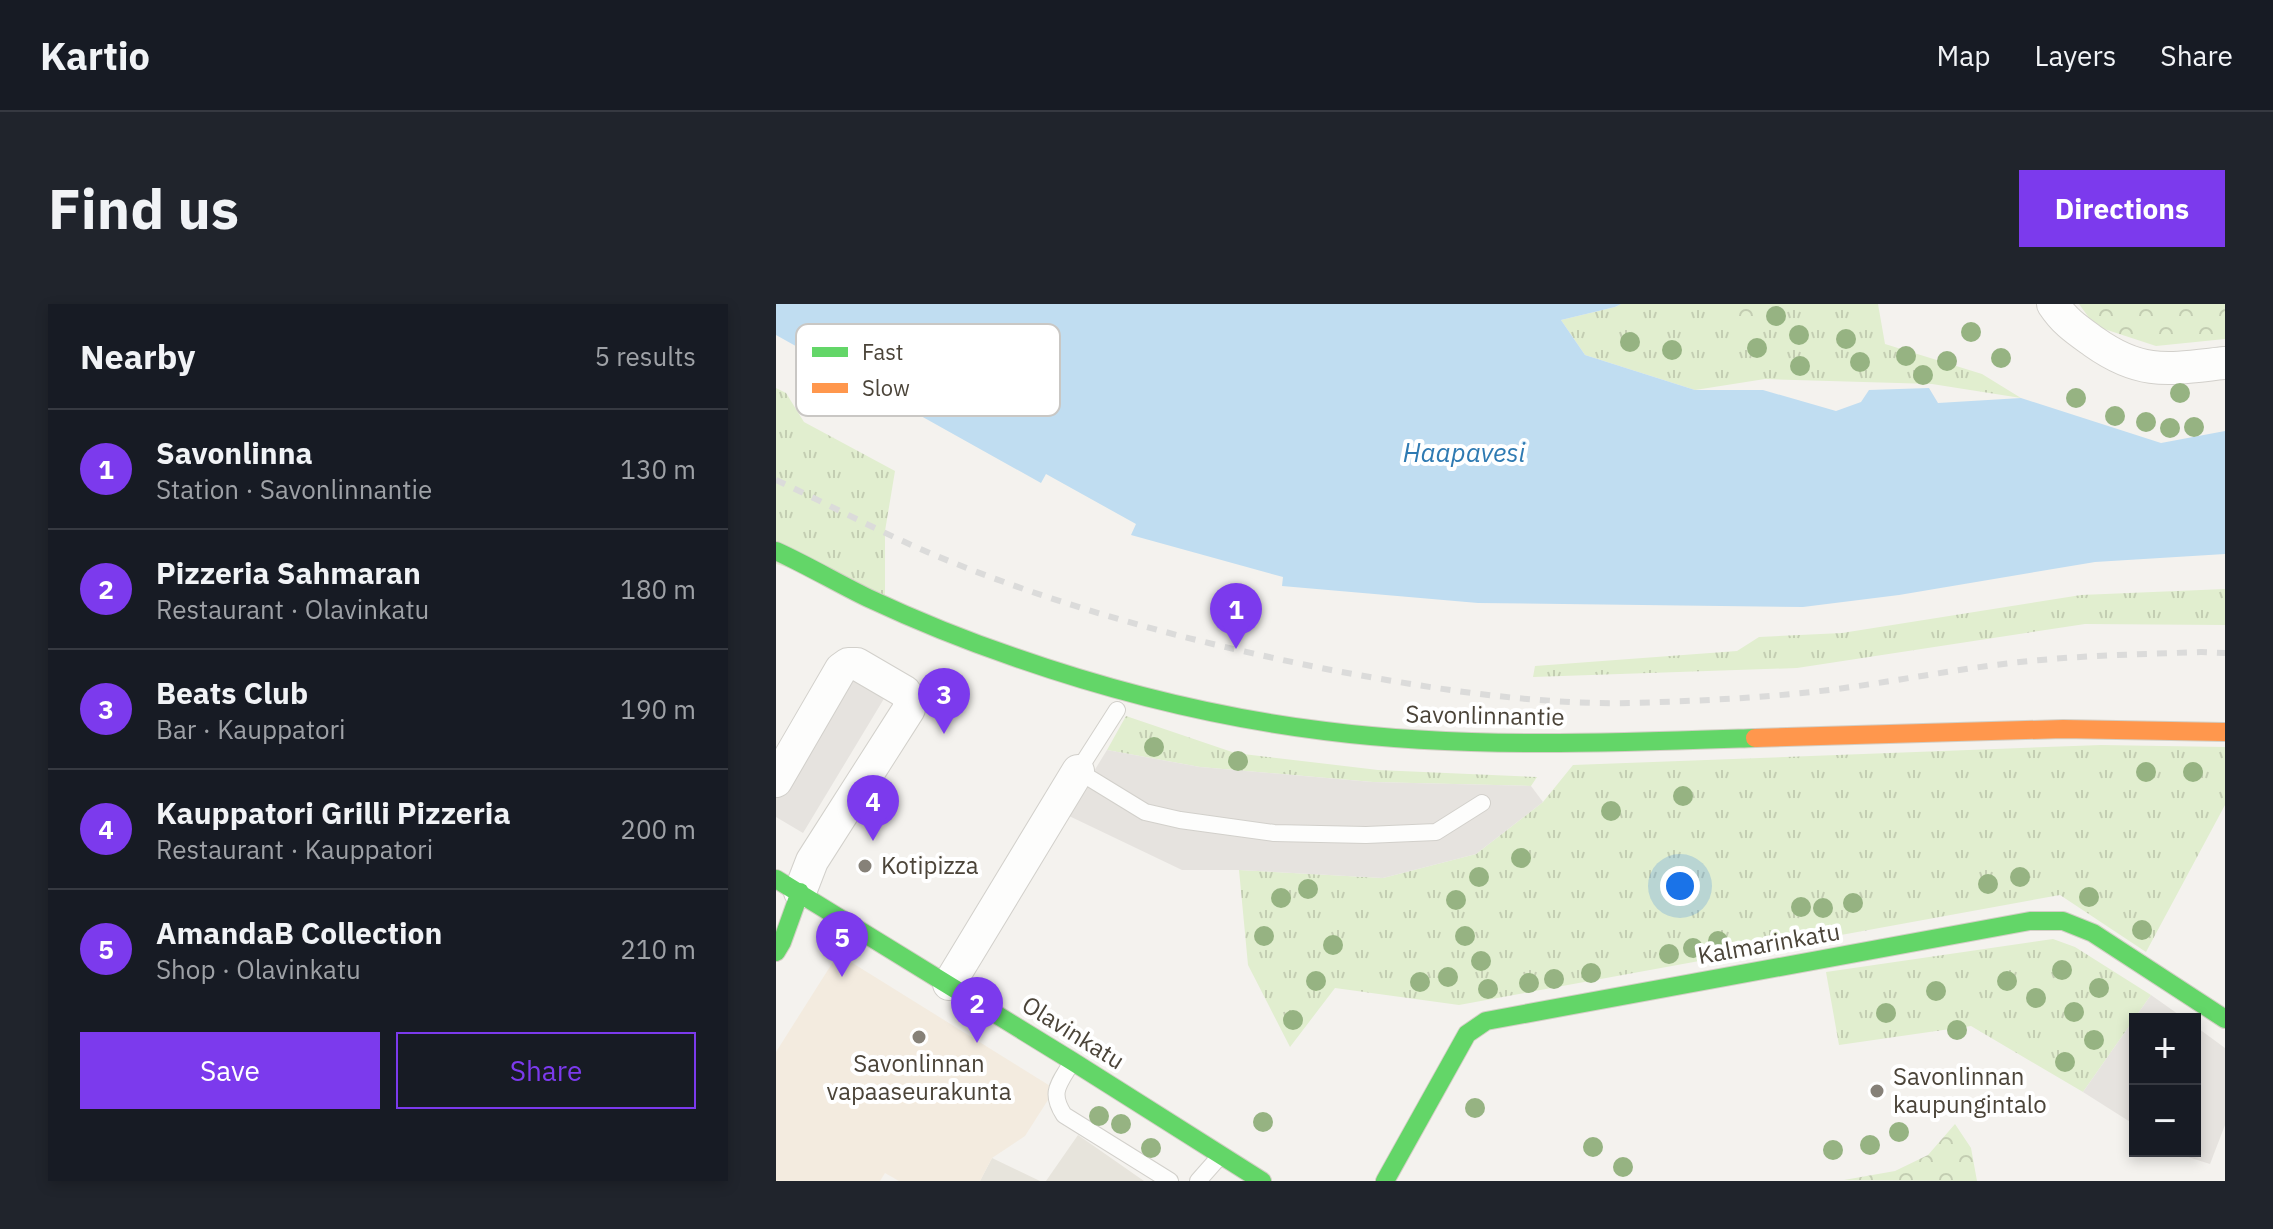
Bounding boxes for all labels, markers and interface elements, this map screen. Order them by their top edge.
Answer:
text: Kartio [40,31,150,80]
text: Map [1936,37,1990,74]
text: Layers [2034,37,2116,74]
text: Share [2160,37,2233,74]
button: Directions [2019,170,2225,247]
text: Find us [48,172,239,244]
legend [796,324,1060,416]
text: Nearby [80,334,195,378]
text: Fast [862,337,903,366]
text: 5 results [594,339,696,373]
text: Slow [862,373,910,402]
text: Savonlinna [156,433,313,472]
water label: Haapavesi [1403,435,1525,469]
text: 1 [98,452,114,486]
text: 130 m [620,452,696,486]
text: Station · Savonlinnantie [156,472,432,506]
text: Pizzeria Sahmaran [156,553,421,592]
text: 2 [98,572,114,606]
text: 180 m [620,572,696,606]
pin: 1 [1210,583,1262,649]
text: Restaurant · Olavinkatu [156,592,429,626]
pin: 3 [918,668,970,734]
text: Beats Club [156,673,308,712]
text: 3 [98,692,114,726]
text: 190 m [620,692,696,726]
street label: Savonlinnantie [1405,698,1565,732]
text: Bar · Kauppatori [156,712,346,746]
pin: 4 [847,775,899,841]
text: Kauppatori Grilli Pizzeria [156,793,510,832]
text: 4 [98,812,114,846]
text: 200 m [620,812,696,846]
text: Restaurant · Kauppatori [156,832,433,866]
place label: Kotipizza [881,849,979,881]
marker: Kotipizza [856,857,874,875]
your location [1660,866,1700,906]
pin: 5 [816,911,868,977]
text: AmandaB Collection [156,913,442,952]
street label: Kalmarinkatu [1695,915,1842,971]
text: 5 [98,932,114,966]
text: 210 m [620,932,696,966]
text: Shop · Olavinkatu [156,952,361,986]
pin: 2 [951,977,1003,1043]
street label: Olavinkatu [1016,988,1131,1076]
map controls [2129,1013,2201,1157]
button: + [2129,1013,2201,1085]
marker: Savonlinnan vapaaseurakunta [910,1028,928,1046]
button: Save [80,1032,380,1109]
button: Share [396,1032,696,1109]
place label: Savonlinnan vapaaseurakunta [827,1047,1012,1107]
place label: Savonlinnan kaupungintalo [1893,1060,2047,1120]
marker: Savonlinnan kaupungintalo [1868,1082,1886,1100]
button: − [2129,1085,2201,1157]

